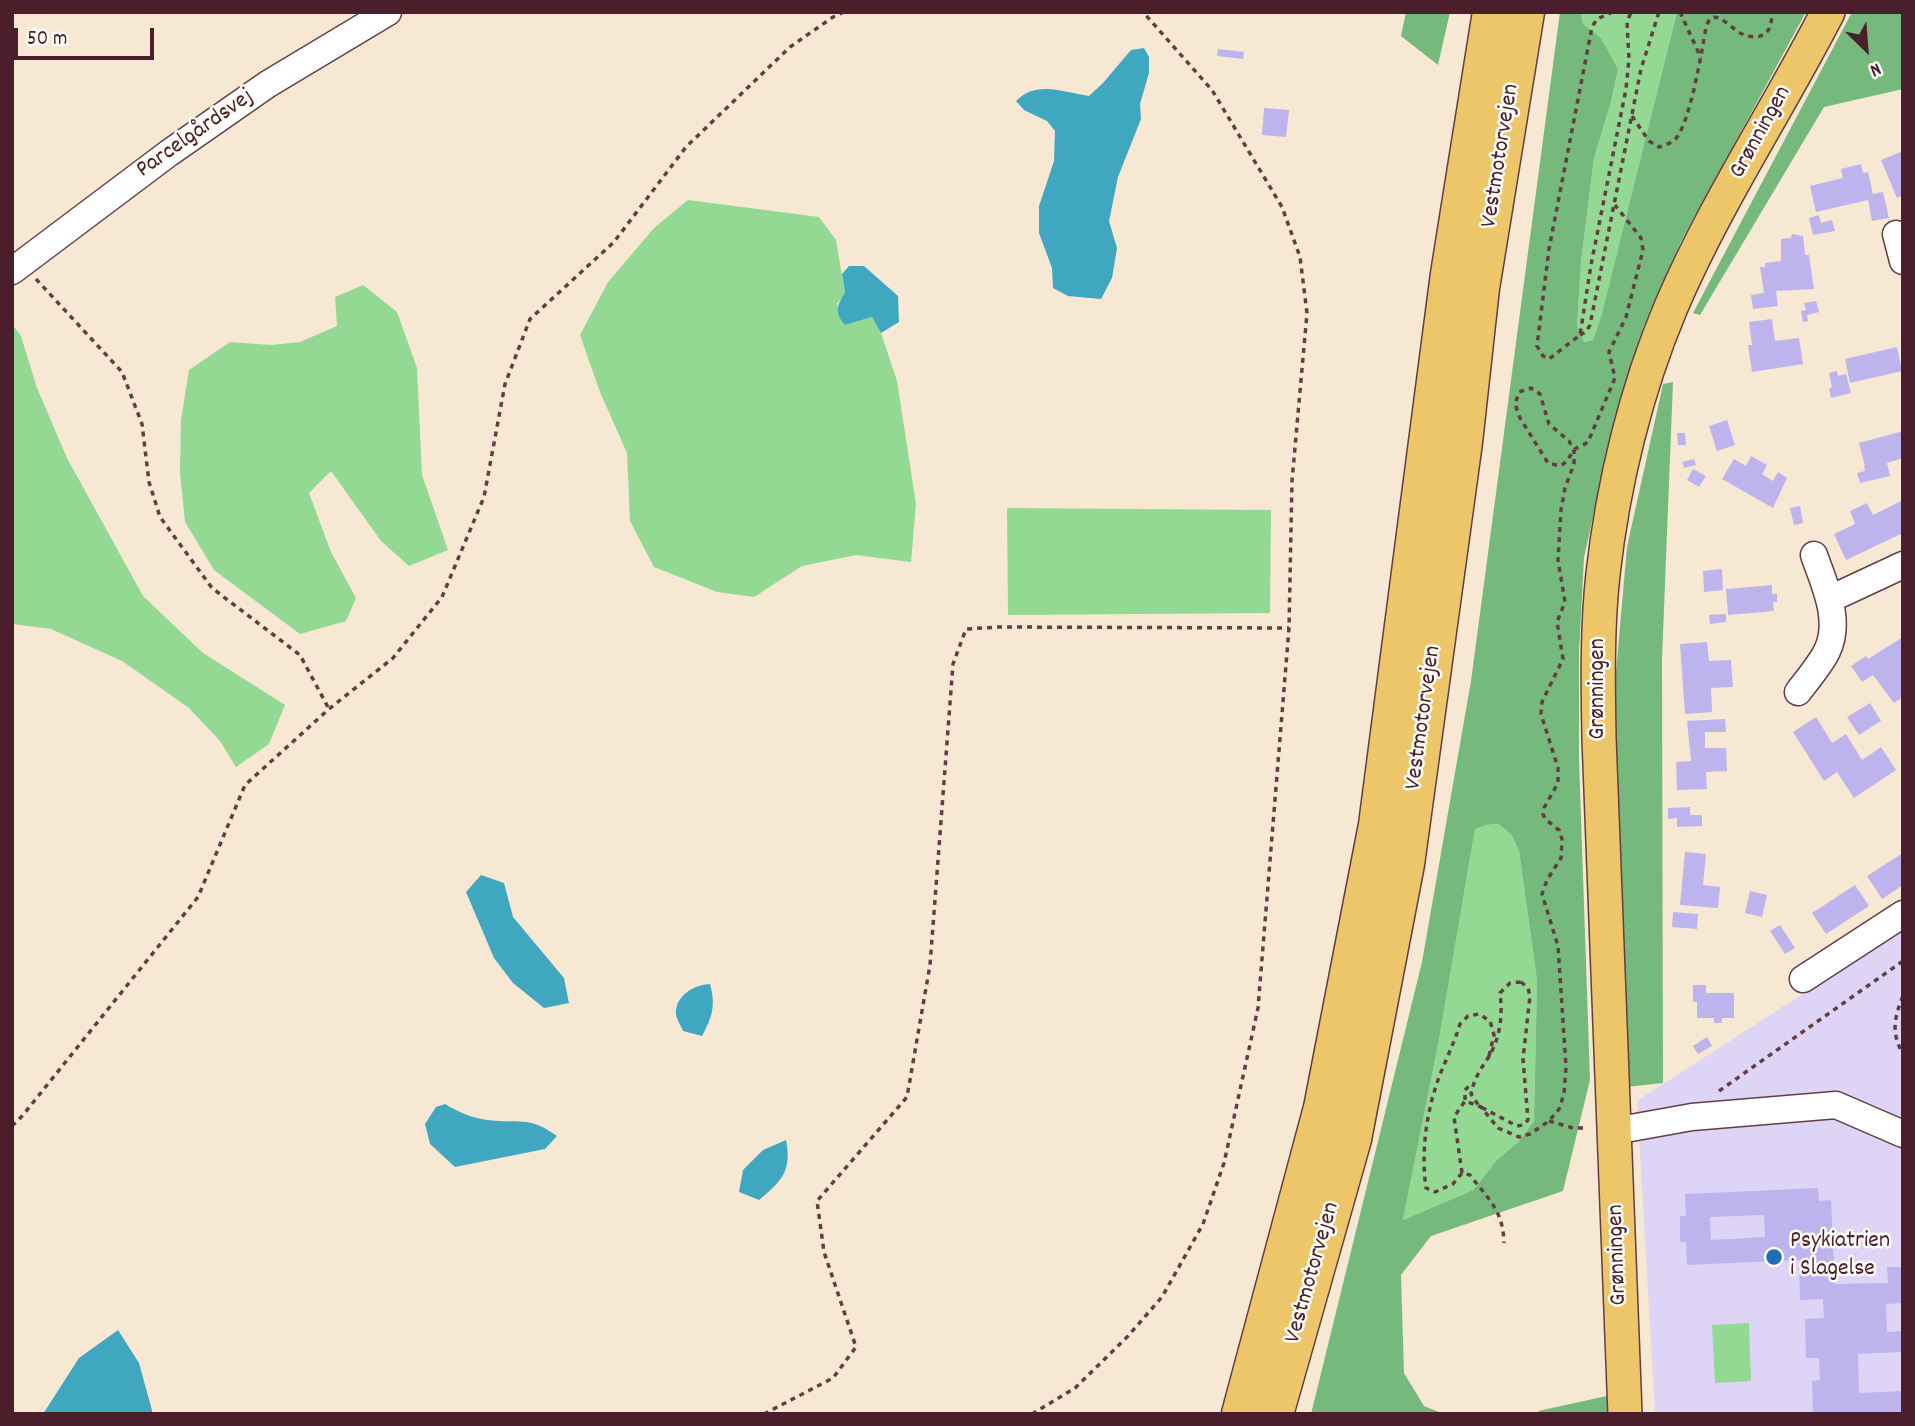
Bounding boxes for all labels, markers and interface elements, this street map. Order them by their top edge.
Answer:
scale bar [18,14,158,58]
north arrow [1831,14,1901,84]
text: 50 m [27,25,67,55]
text: N [1865,54,1885,83]
street label: Vestmotorvejen [1476,82,1528,230]
street label: Grønningen [1725,82,1799,184]
street label: Parcelgårdsvej [132,84,260,186]
street label: Grønningen [1586,638,1614,740]
street label: Vestmotorvejen [1401,644,1449,792]
street label: Vestmotorvejen [1280,1199,1348,1347]
street label: Grønningen [1603,1204,1635,1306]
place label: Psykiatrien i Slagelse [1790,1229,1890,1285]
marker: Psykiatrien i Slagelse [1764,1247,1784,1267]

